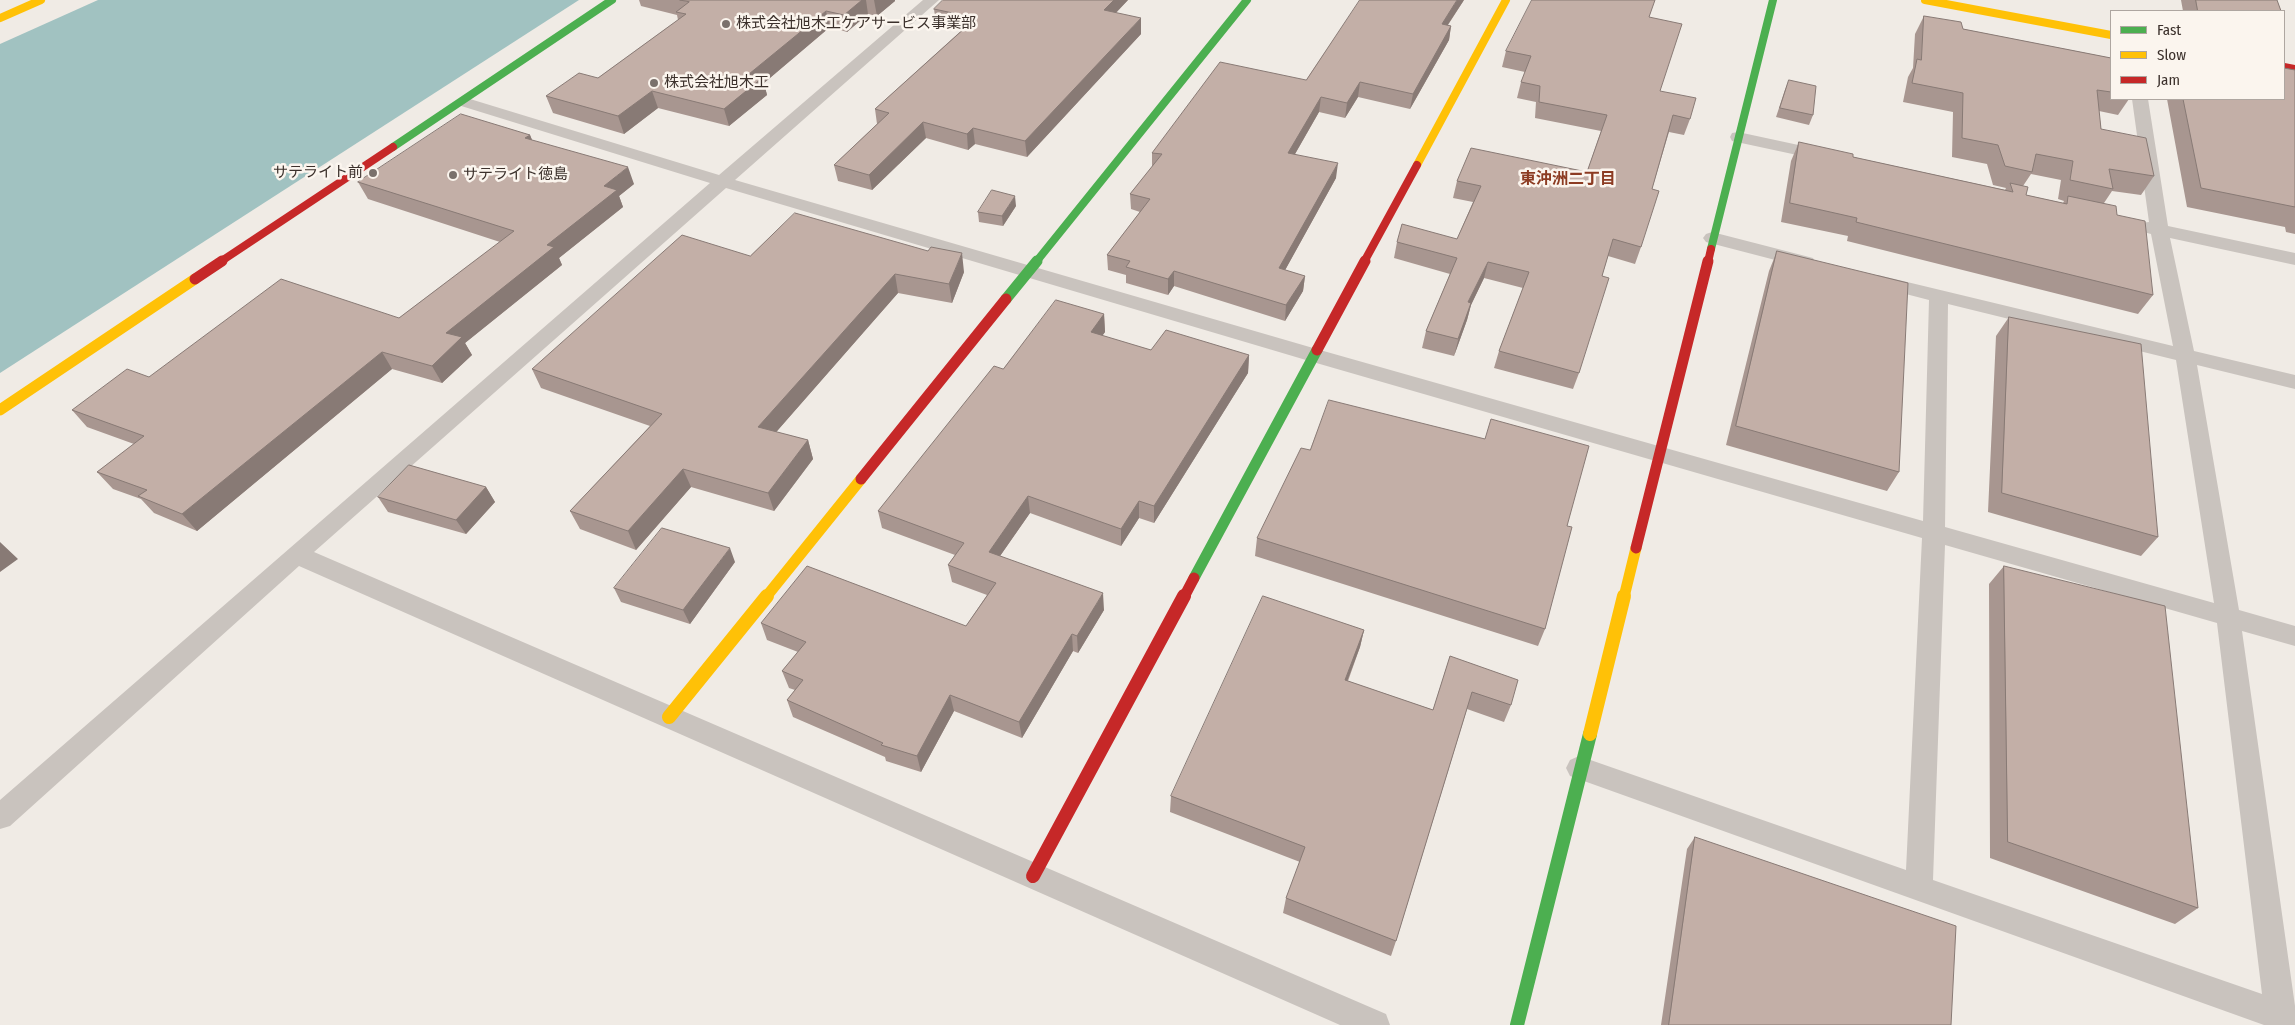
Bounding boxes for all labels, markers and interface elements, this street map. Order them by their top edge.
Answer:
legend [2110,10,2285,100]
place label: 株式会社旭木工ケアサービス事業部 [736,15,976,33]
marker: 株式会社旭木工ケアサービス事業部 [720,18,732,30]
text: Fast [2157,21,2181,39]
text: Slow [2157,46,2186,64]
text: Jam [2157,71,2180,89]
place label: 株式会社旭木工 [664,74,769,92]
marker: 株式会社旭木工 [648,77,660,89]
place label: サテライト前 [273,164,363,182]
place label: サテライト徳島 [463,166,568,184]
marker: サテライト前 [367,167,379,179]
marker: サテライト徳島 [447,169,459,181]
district label: 東沖洲二丁目 [1520,170,1616,190]

